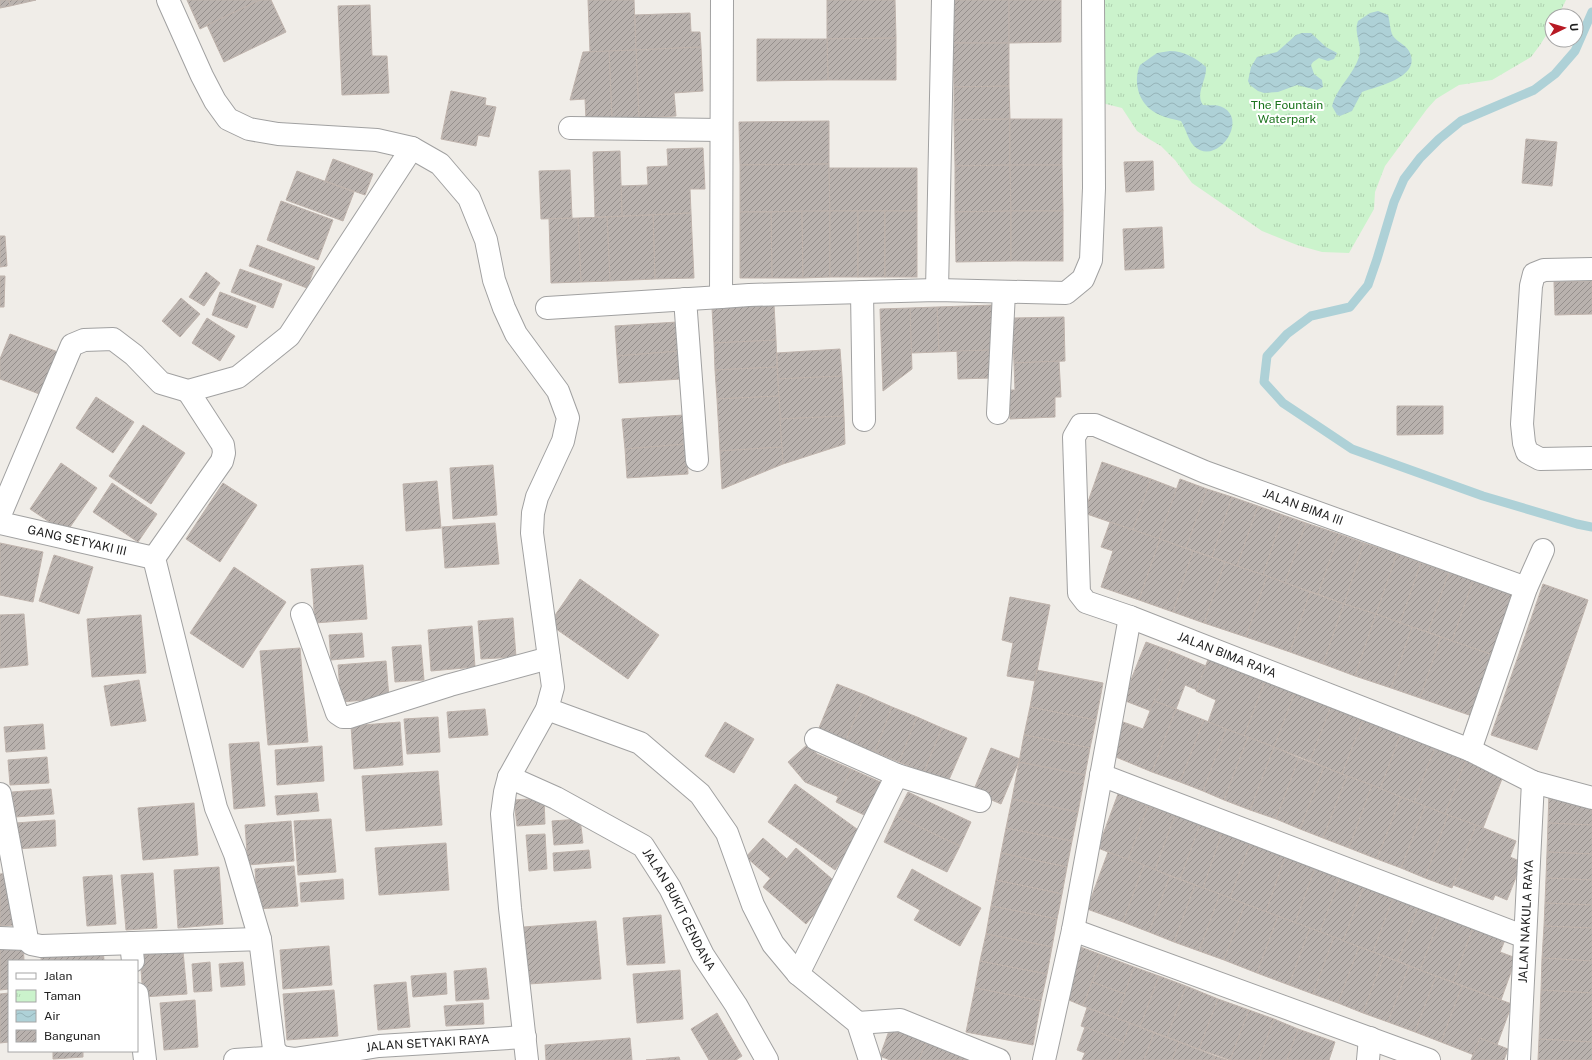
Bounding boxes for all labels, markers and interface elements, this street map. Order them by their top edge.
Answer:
north arrow [1544,8,1584,48]
text: U [1568,23,1580,32]
park label: The Fountain Waterpark [1251,98,1323,126]
street label: JALAN BIMA III [1261,486,1345,528]
street label: GANG SETYAKI III [26,522,128,559]
street label: JALAN BIMA RAYA [1176,629,1279,681]
street label: JALAN BUKIT CENDANA [640,846,719,974]
street label: JALAN NAKULA RAYA [1516,859,1536,983]
legend [8,960,138,1052]
text: Jalan [44,969,73,983]
text: Taman [44,989,81,1003]
text: Air [44,1009,61,1023]
text: Bangunan [44,1029,100,1043]
street label: JALAN SETYAKI RAYA [365,1032,490,1055]

